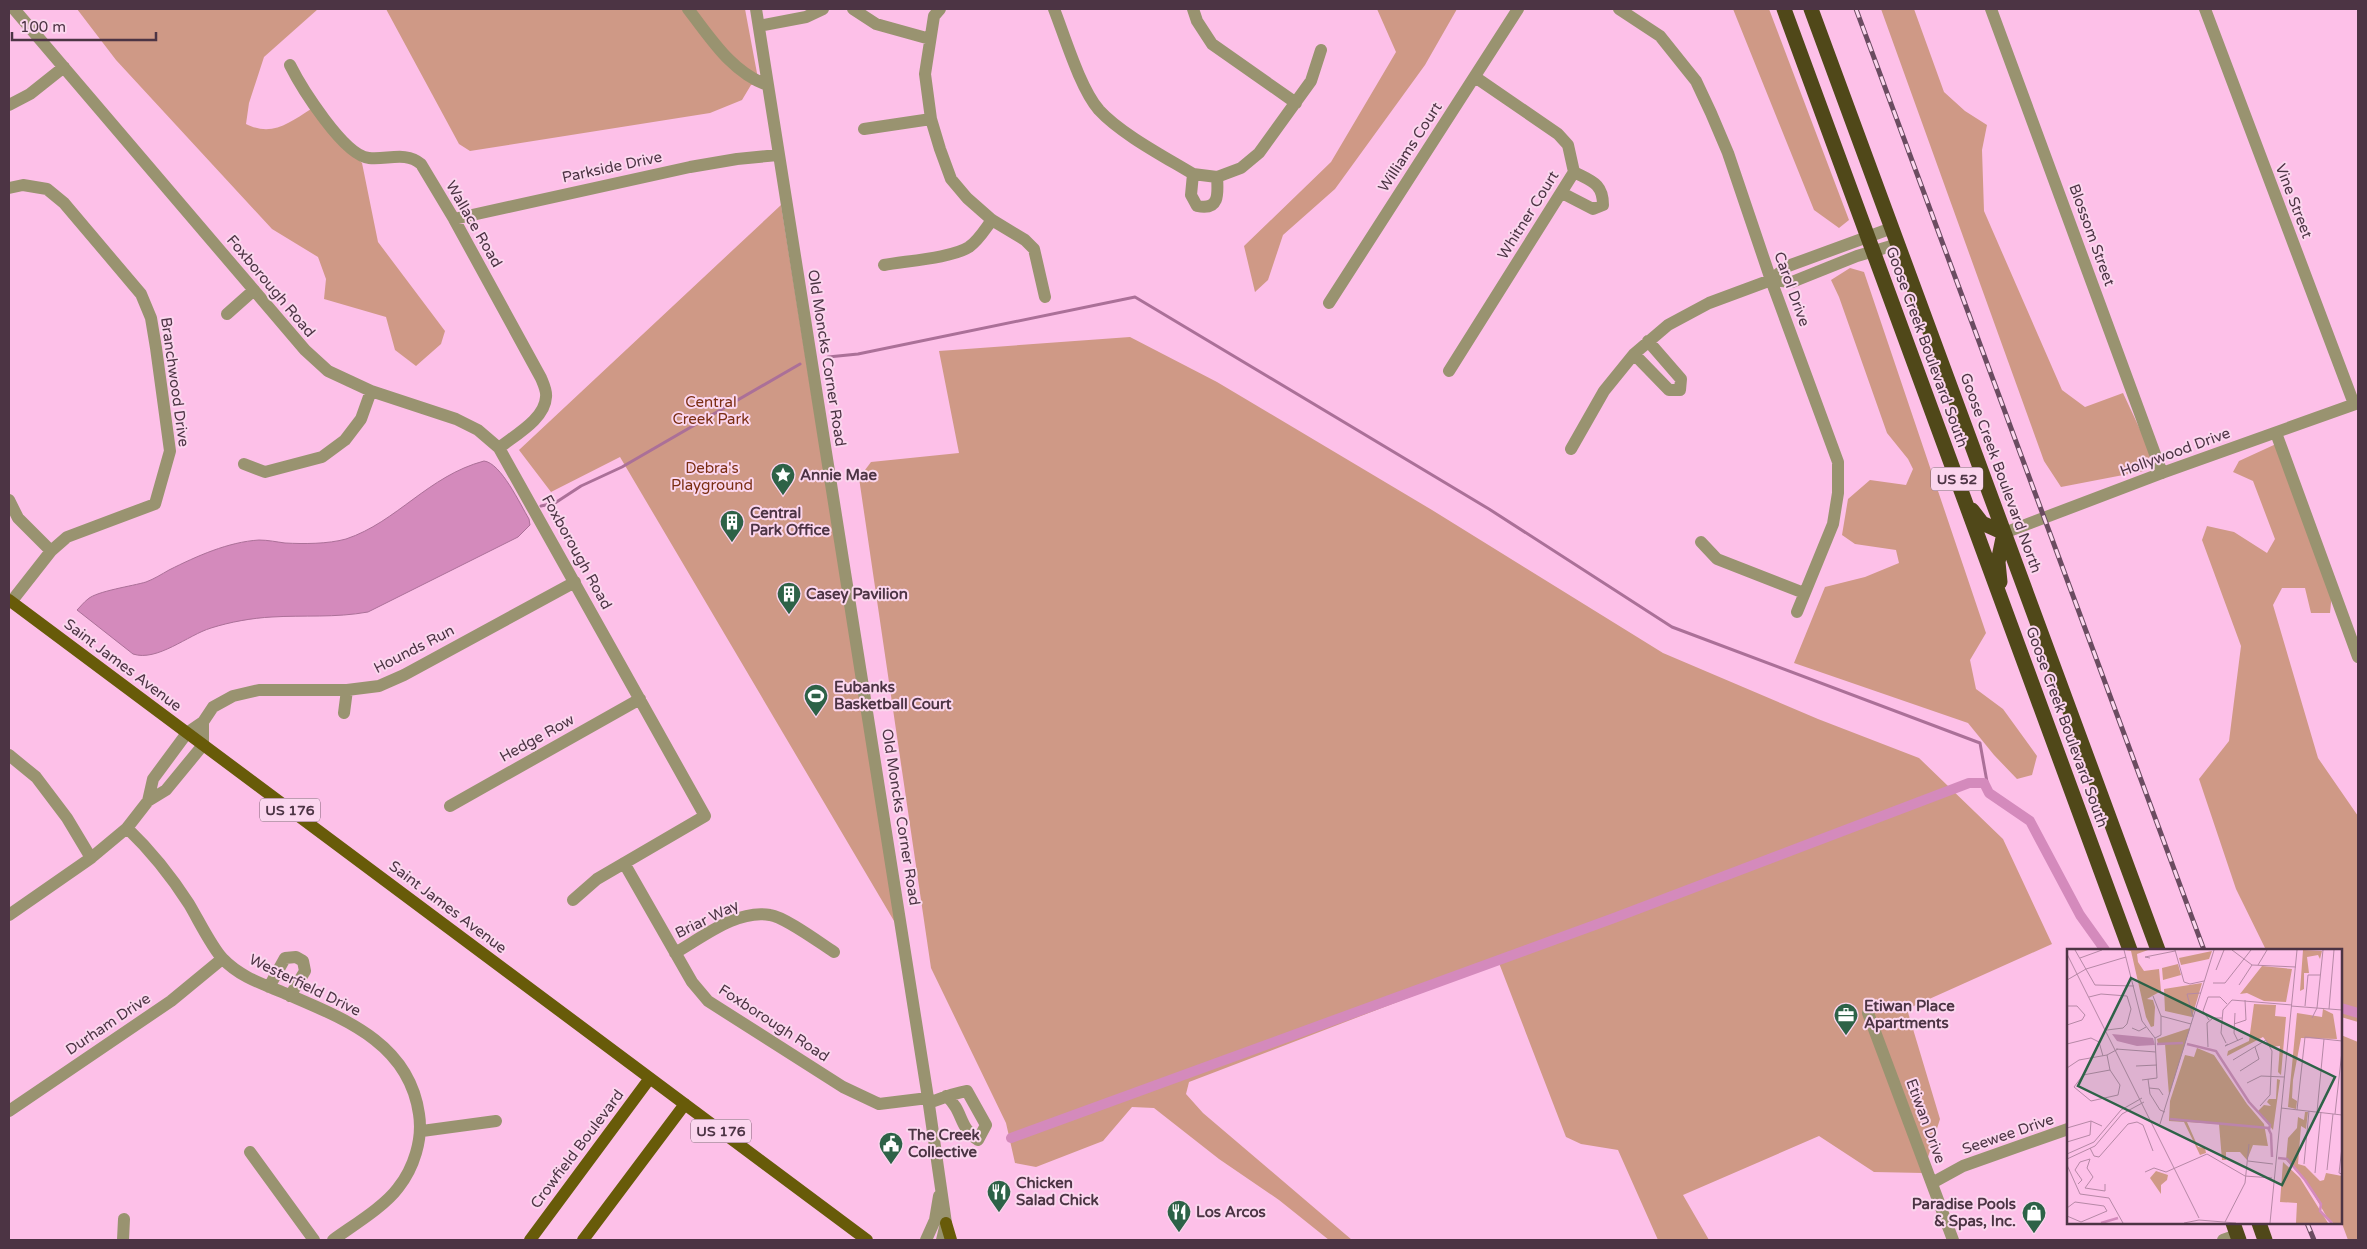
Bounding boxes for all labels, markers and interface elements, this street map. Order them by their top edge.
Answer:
scale bar [12,10,156,42]
text: 100 m [20,18,66,36]
street label: Williams Court [1374,99,1446,195]
street label: Parkside Drive [560,148,664,186]
street label: Vine Street [2272,161,2317,241]
street label: Whitner Court [1494,167,1563,263]
street label: Wallace Road [442,178,506,270]
street label: Blossom Street [2065,182,2119,289]
street label: Foxborough Road [223,231,319,341]
street label: Goose Creek Boulevard South [1882,244,1972,450]
street label: Carol Drive [1770,249,1814,329]
street label: Old Moncks Corner Road [804,268,850,448]
street label: Branchwood Drive [157,316,193,448]
street label: Goose Creek Boulevard North [1956,371,2046,575]
park label: Central Creek Park [673,393,749,428]
street label: Hollywood Drive [2117,424,2233,480]
park label: Debra's Playground [671,459,753,494]
place icon: Annie Mae [770,462,796,496]
place label: Annie Mae [800,466,877,484]
road number: US 52 [1931,468,1983,490]
street label: Foxborough Road [538,492,616,612]
place label: Central Park Office [750,504,831,539]
building icon: Central Park Office [719,509,745,543]
building icon: Casey Pavilion [776,581,802,615]
place label: Casey Pavilion [806,585,908,604]
street label: Saint James Avenue [61,615,185,715]
street label: Hounds Run [371,621,457,677]
street label: Goose Creek Boulevard South [2022,624,2112,830]
place label: Eubanks Basketball Court [834,678,952,713]
sports icon: Eubanks Basketball Court [803,683,829,717]
street label: Hedge Row [497,710,578,766]
street label: Old Moncks Corner Road [878,727,924,907]
road number: US 176 [260,798,320,822]
street label: Saint James Avenue [386,857,510,957]
street label: Briar Way [672,896,742,942]
inset map [2067,949,2342,1224]
street label: Westerfield Drive [246,950,364,1020]
street label: Foxborough Road [715,981,833,1065]
street label: Durham Drive [62,989,154,1059]
place label: Etiwan Place Apartments [1864,997,1955,1033]
office icon: Etiwan Place Apartments [1833,1002,1859,1036]
street label: Etiwan Drive [1902,1076,1950,1166]
street label: Crowfield Boulevard [527,1086,627,1212]
street label: Seewee Drive [1960,1110,2056,1158]
road number: US 176 [691,1120,751,1142]
place label: The Creek Collective [907,1126,980,1161]
public building icon: The Creek Collective [878,1131,904,1165]
place label: Chicken Salad Chick [1016,1174,1099,1209]
restaurant icon: Chicken Salad Chick [986,1179,1012,1213]
place label: Paradise Pools & Spas, Inc. [1912,1195,2016,1231]
restaurant icon: Los Arcos [1166,1199,1192,1233]
shop icon: Paradise Pools & Spas, Inc. [2021,1200,2047,1234]
place label: Los Arcos [1196,1203,1266,1221]

